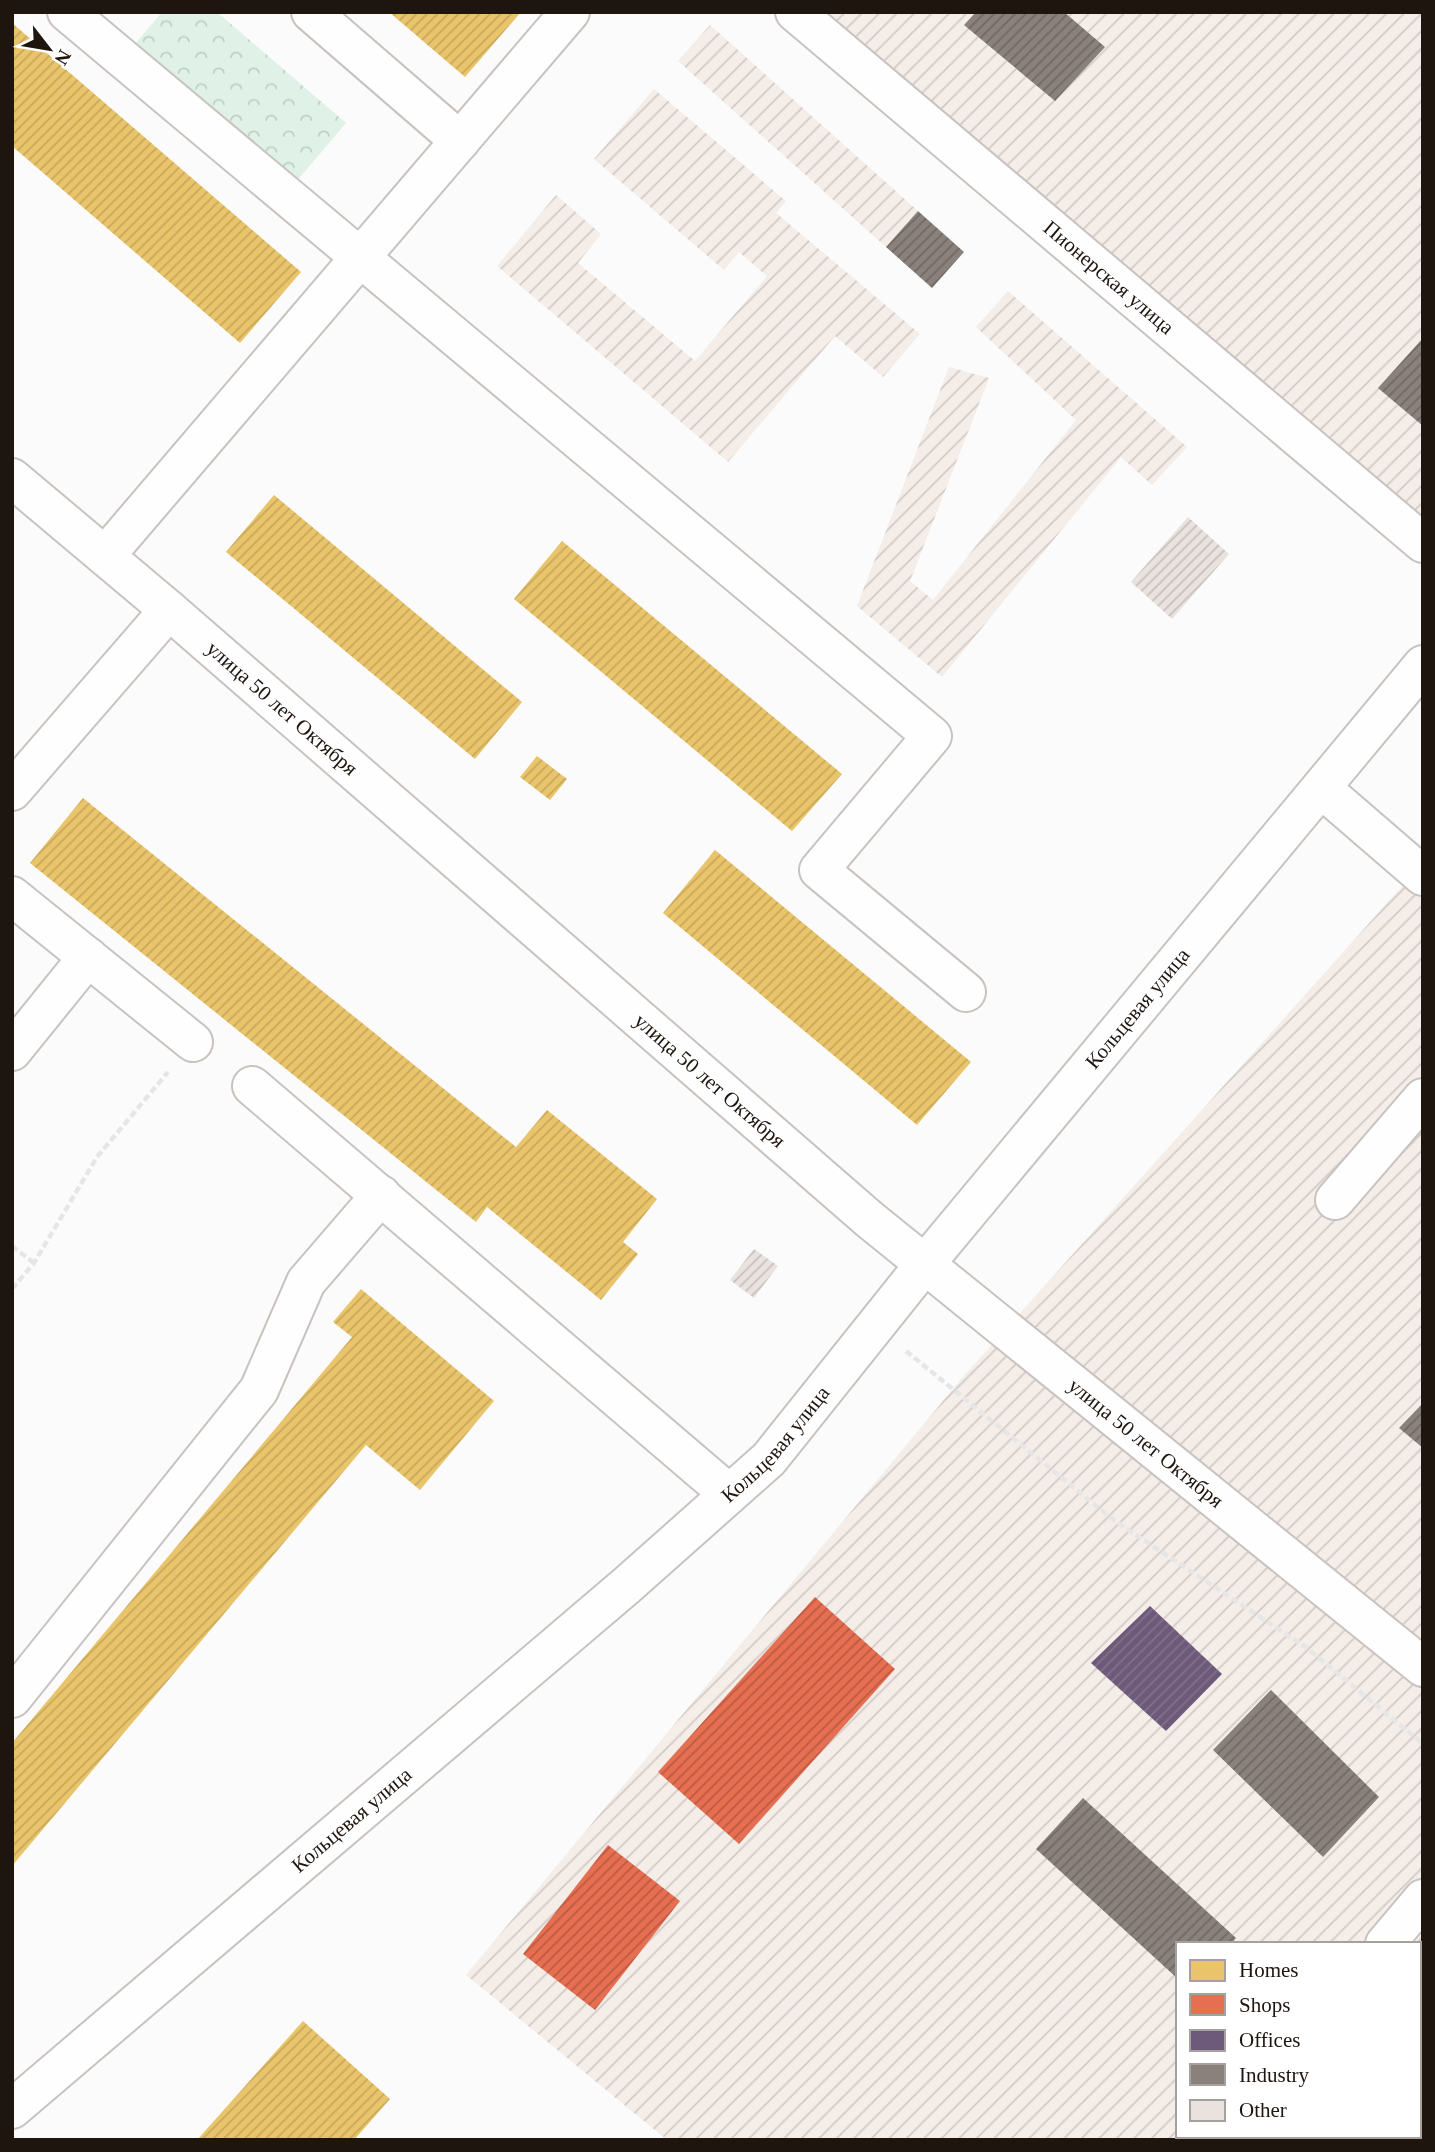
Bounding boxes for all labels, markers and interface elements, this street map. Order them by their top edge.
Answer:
north arrow [14,14,84,84]
text: N [50,46,76,69]
street label: Пионерская улица [1039,215,1179,340]
street label: улица 50 лет Октября [202,636,363,781]
street label: Кольцевая улица [1080,943,1195,1073]
street label: улица 50 лет Октября [629,1008,790,1153]
street label: улица 50 лет Октября [1064,1373,1228,1513]
street label: Кольцевая улица [716,1381,835,1508]
street label: Кольцевая улица [287,1762,417,1877]
legend [1176,1942,1421,2138]
text: Homes [1239,1958,1299,1982]
text: Shops [1239,1993,1290,2017]
text: Offices [1239,2028,1300,2052]
text: Industry [1239,2063,1309,2087]
text: Other [1239,2098,1287,2122]

